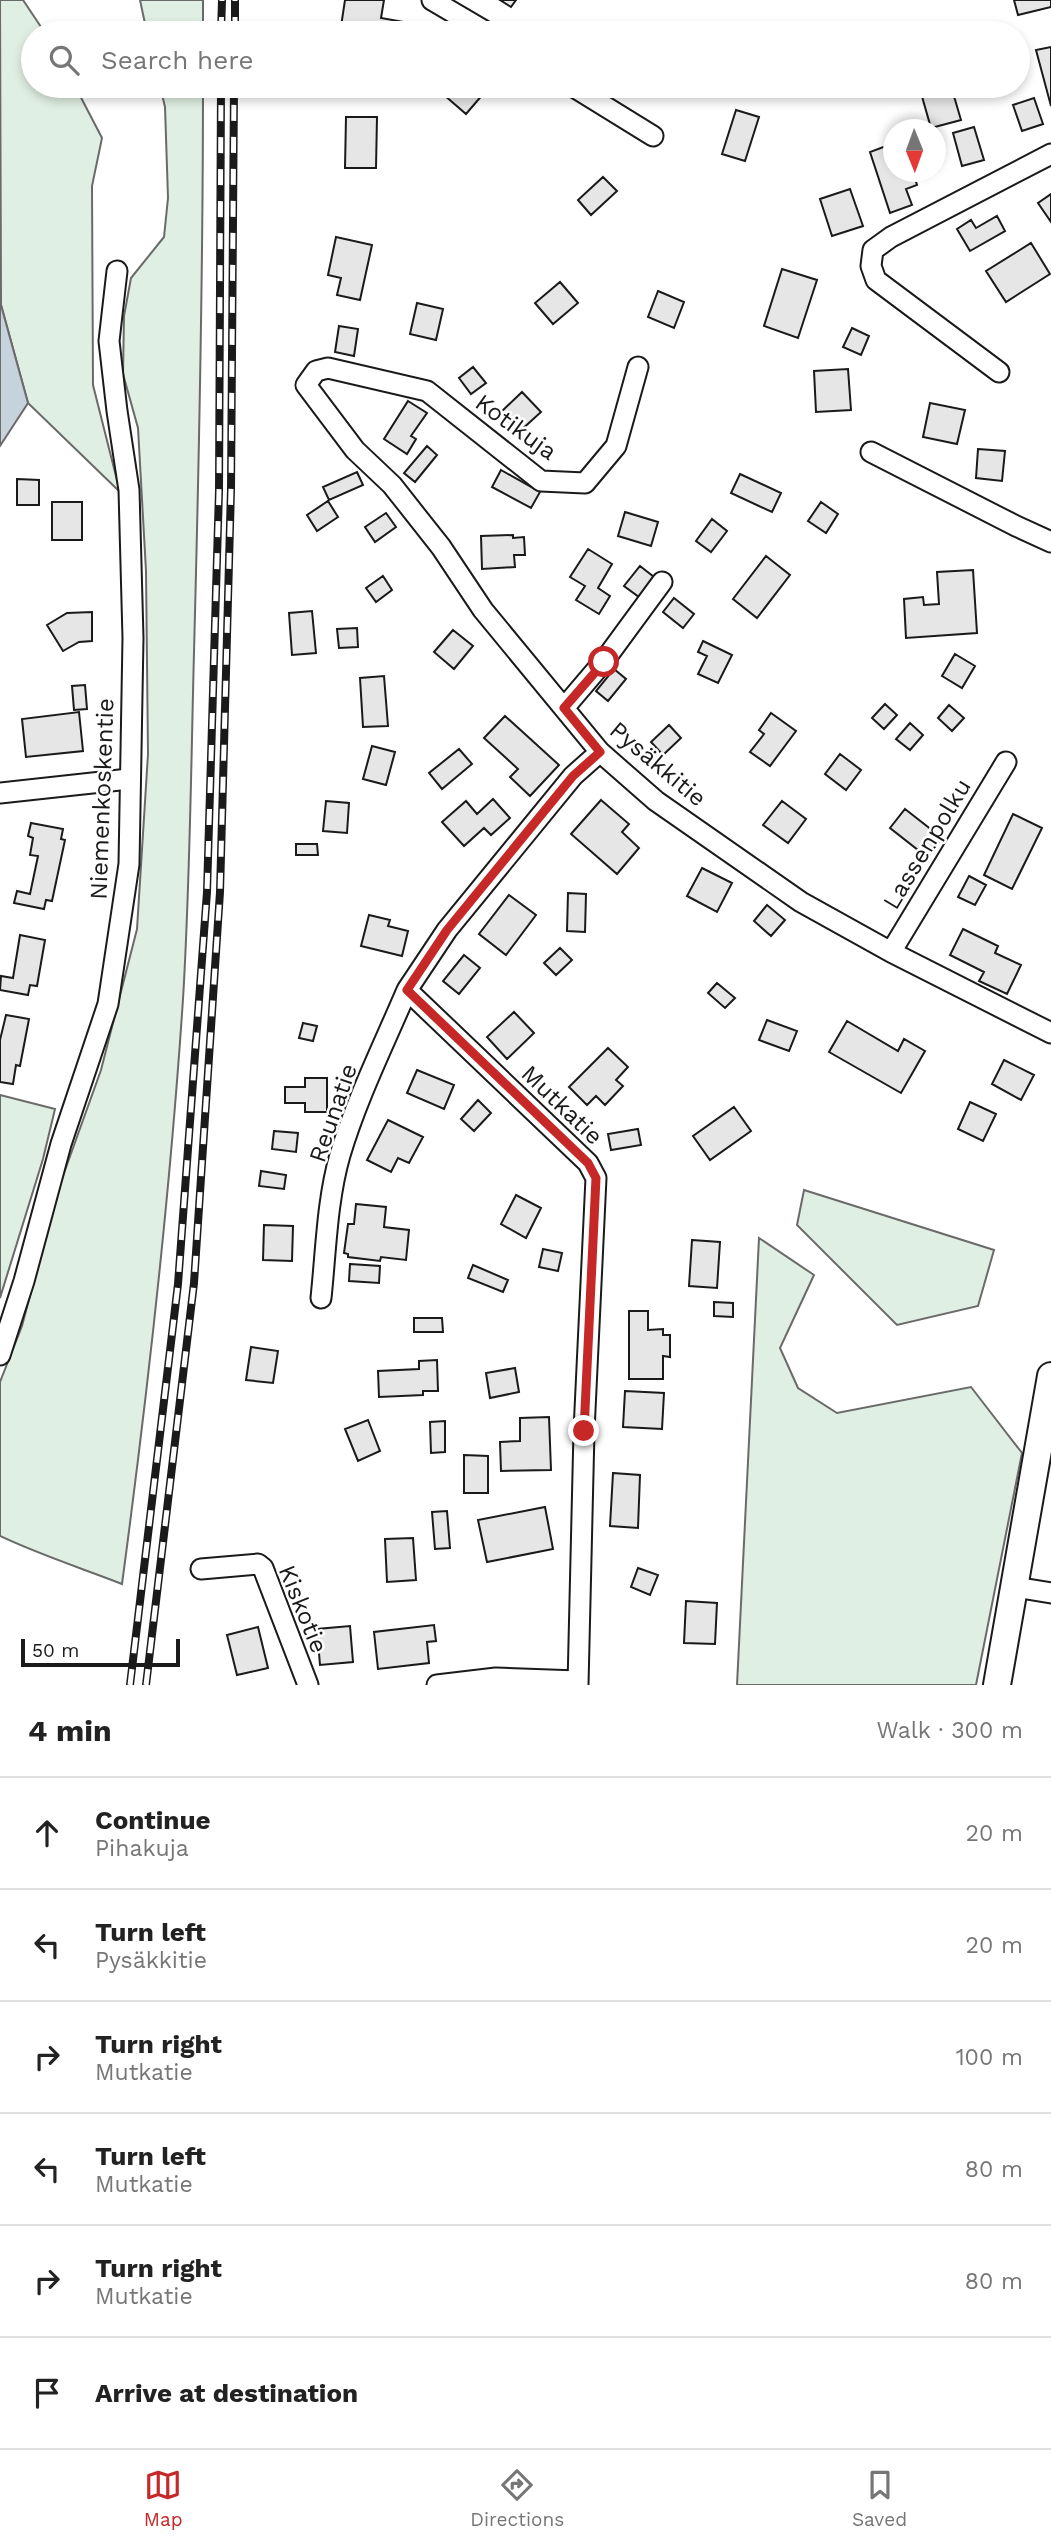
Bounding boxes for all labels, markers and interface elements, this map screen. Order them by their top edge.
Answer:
search box [21,21,1030,98]
icon: search [45,41,83,79]
text: Search here [101,45,253,75]
north arrow [883,119,946,182]
street label: Kotikuja [470,388,562,466]
route start [588,646,619,677]
street label: Niemenkoskentie [84,698,120,900]
street label: Pysäkkitie [604,716,712,812]
street label: Lassenpolku [877,774,977,914]
street label: Reunatie [303,1060,363,1166]
street label: Mutkatie [516,1060,608,1150]
route end [568,1415,599,1446]
street label: Kiskotie [273,1561,333,1657]
scale bar [21,1636,180,1668]
text: 50 m [32,1639,79,1662]
text: 4 min [28,1713,112,1748]
text: Walk · 300 m [877,1717,1023,1744]
text: Continue [95,1805,211,1835]
icon: ahead [28,1814,66,1852]
text: 20 m [966,1820,1023,1847]
text: Pihakuja [95,1835,189,1862]
text: Turn left [95,1917,206,1947]
icon: left [28,1926,66,1964]
text: 20 m [966,1932,1023,1959]
text: Pysäkkitie [95,1947,207,1974]
text: Turn right [95,2029,222,2059]
icon: right [28,2038,66,2076]
text: 100 m [956,2044,1023,2071]
text: Mutkatie [95,2059,193,2086]
text: Turn left [95,2141,206,2171]
icon: left [28,2150,66,2188]
text: 80 m [965,2156,1023,2183]
text: Mutkatie [95,2171,193,2198]
text: Turn right [95,2253,222,2283]
icon: right [28,2262,66,2300]
text: 80 m [965,2268,1023,2295]
text: Mutkatie [95,2283,193,2310]
icon: arrive [28,2374,66,2412]
text: Arrive at destination [95,2378,358,2408]
tab: Map [144,2466,183,2531]
tab: Directions [470,2466,564,2531]
tab: Saved [852,2466,907,2531]

